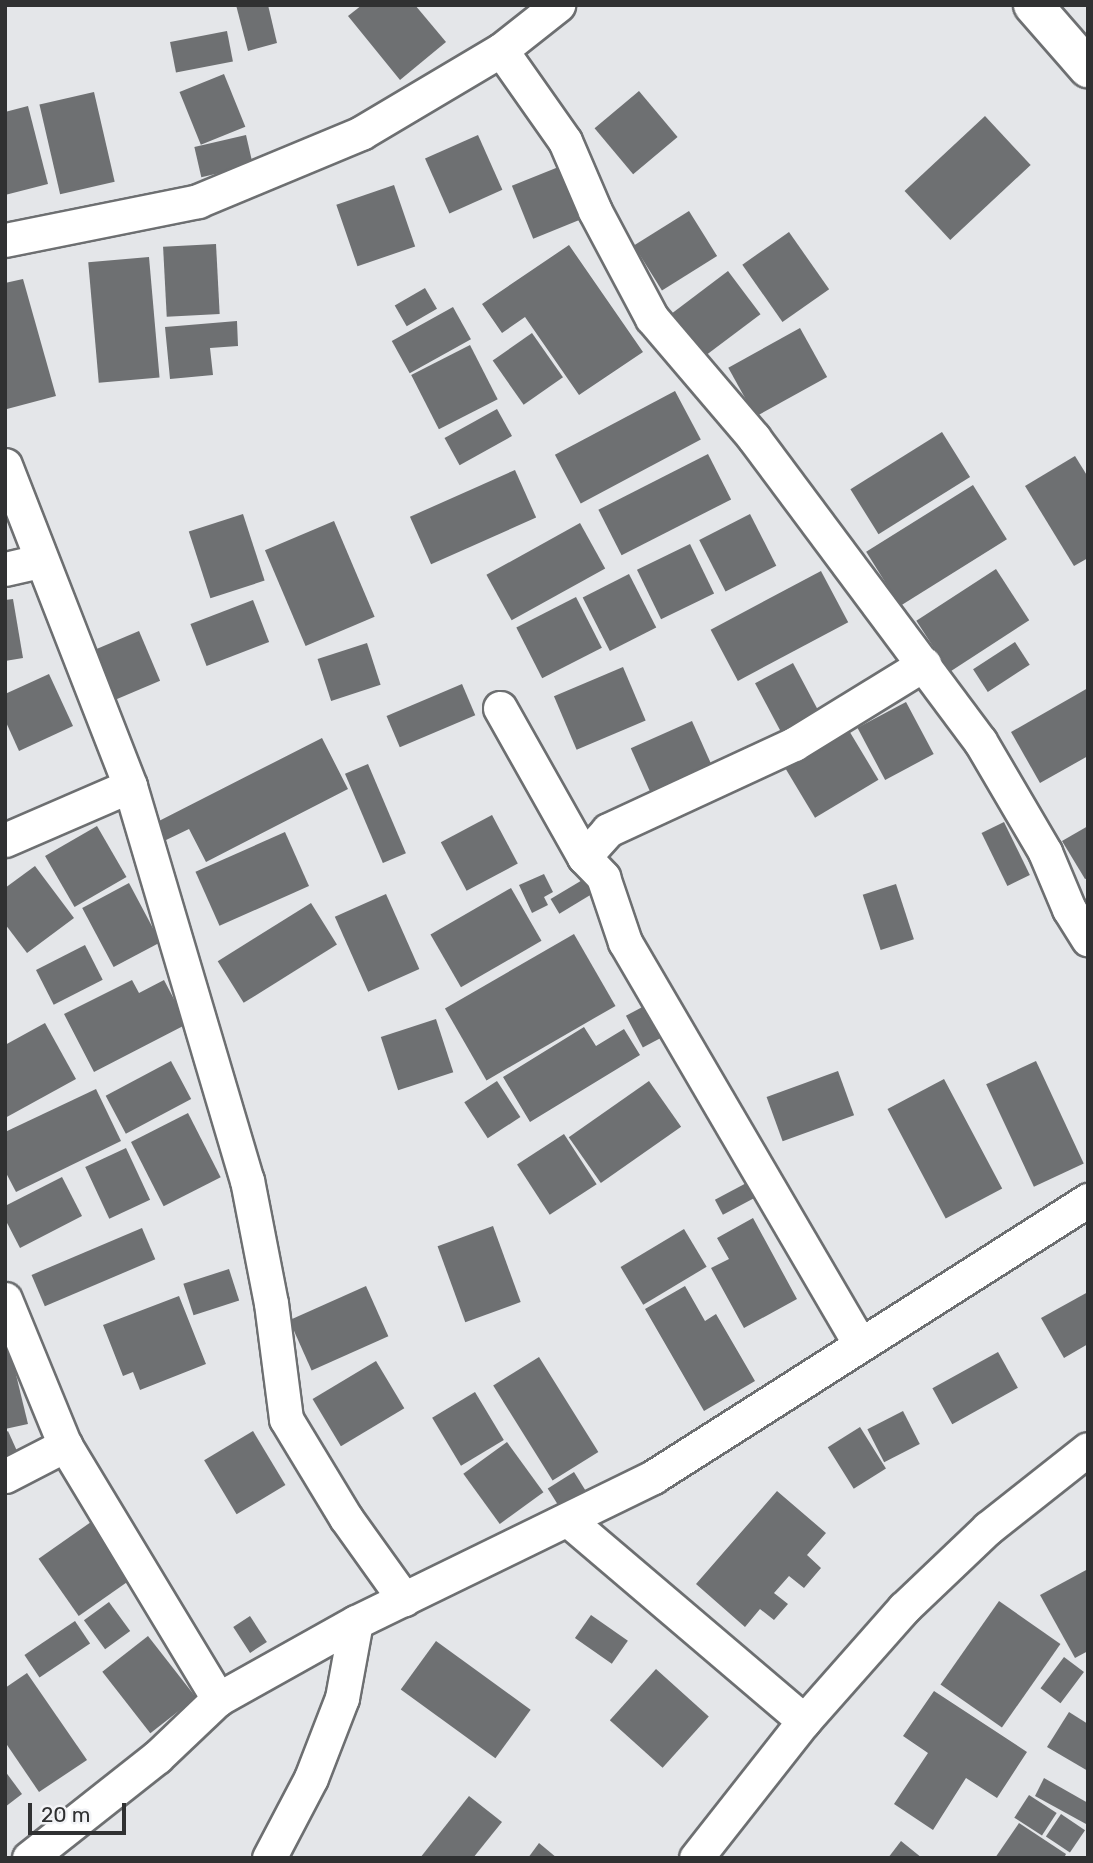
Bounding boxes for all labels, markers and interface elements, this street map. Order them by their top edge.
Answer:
scale bar [32,1790,130,1834]
text: 20 m [41,1802,90,1827]

